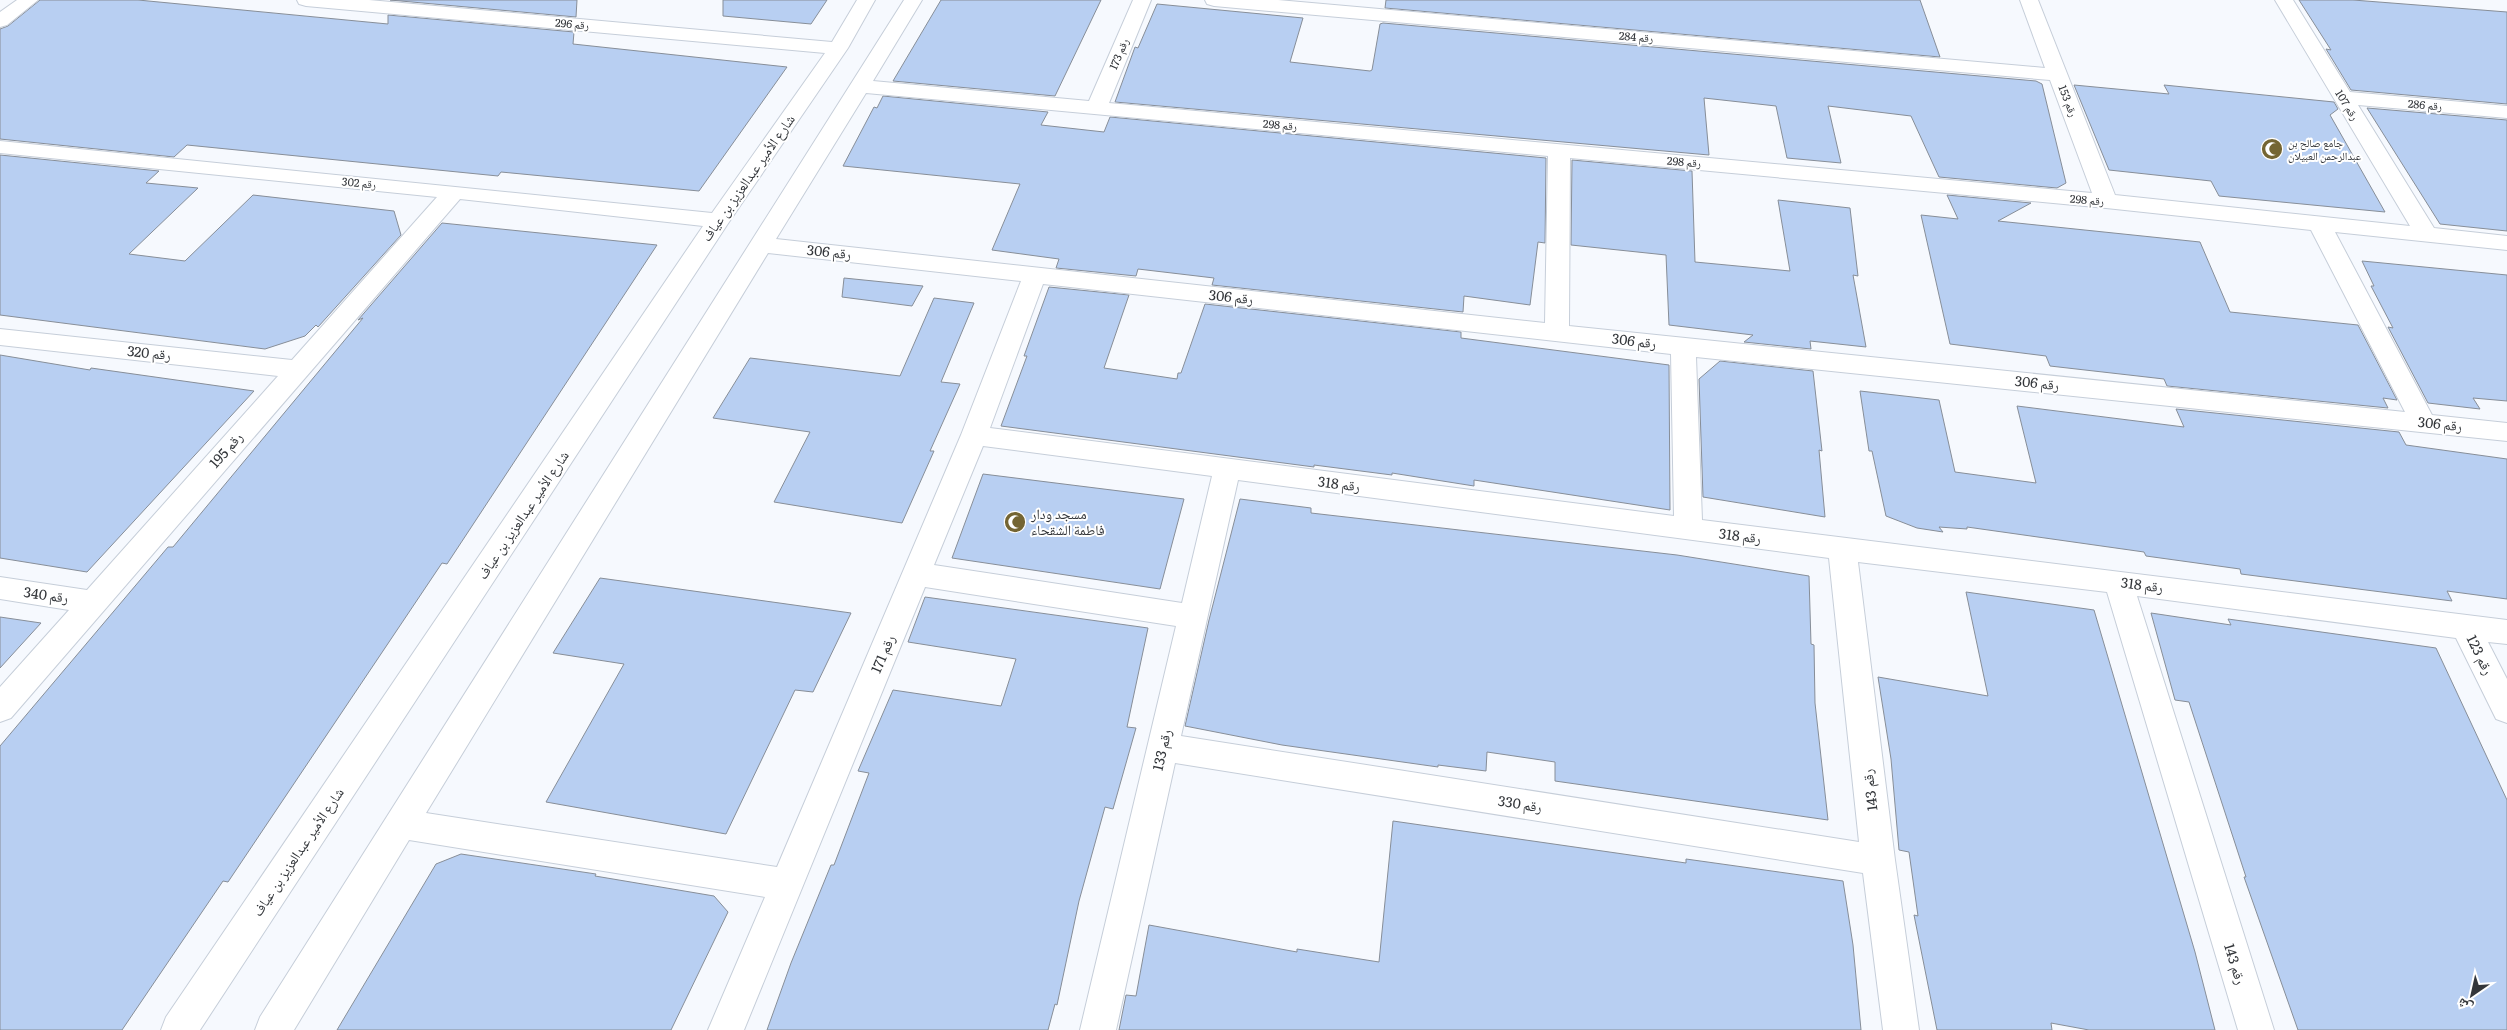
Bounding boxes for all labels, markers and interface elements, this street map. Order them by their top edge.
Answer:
street label: رقم 296 [554,14,590,33]
street label: رقم 284 [1618,27,1654,46]
street label: رقم 173 [1104,36,1133,72]
street label: رقم 153 [2055,82,2082,119]
street label: رقم 107 [2331,86,2363,123]
street label: رقم 286 [2407,95,2443,114]
street label: شارع الأمير عبدالعزيز بن عياف [696,110,800,246]
street label: رقم 298 [1262,115,1298,134]
place label: جامع صالح بن عبدالرحمن العبيلان [2288,134,2362,163]
mosque icon: جامع صالح بن عبدالرحمن العبيلان [2260,137,2284,161]
street label: رقم 298 [1666,152,1702,171]
street label: رقم 302 [341,172,377,193]
street label: رقم 298 [2069,190,2105,209]
street label: رقم 306 [806,239,852,264]
street label: رقم 306 [1208,284,1254,309]
street label: رقم 306 [1611,327,1658,354]
street label: رقم 320 [126,340,172,365]
street label: رقم 306 [2014,370,2060,395]
street label: رقم 306 [2417,411,2463,436]
street label: رقم 195 [204,427,247,472]
street label: شارع الأمير عبدالعزيز بن عياف [472,446,574,583]
street label: رقم 318 [1317,470,1361,497]
place label: مسجد ودار فاطمة الشقحاء [1030,503,1105,539]
mosque icon: مسجد ودار فاطمة الشقحاء [1003,510,1027,534]
street label: رقم 318 [1718,522,1762,549]
street label: رقم 318 [2120,571,2164,598]
street label: رقم 340 [22,581,70,608]
street label: رقم 171 [865,631,900,676]
street label: رقم 123 [2462,631,2499,678]
street label: رقم 133 [1147,727,1176,773]
street label: رقم 143 [1857,768,1882,812]
street label: شارع الأمير عبدالعزيز بن عياف [247,783,349,920]
street label: رقم 330 [1497,790,1544,817]
street label: رقم 143 [2219,941,2252,987]
north arrow [2447,970,2497,1020]
text: ش [2452,994,2476,1019]

